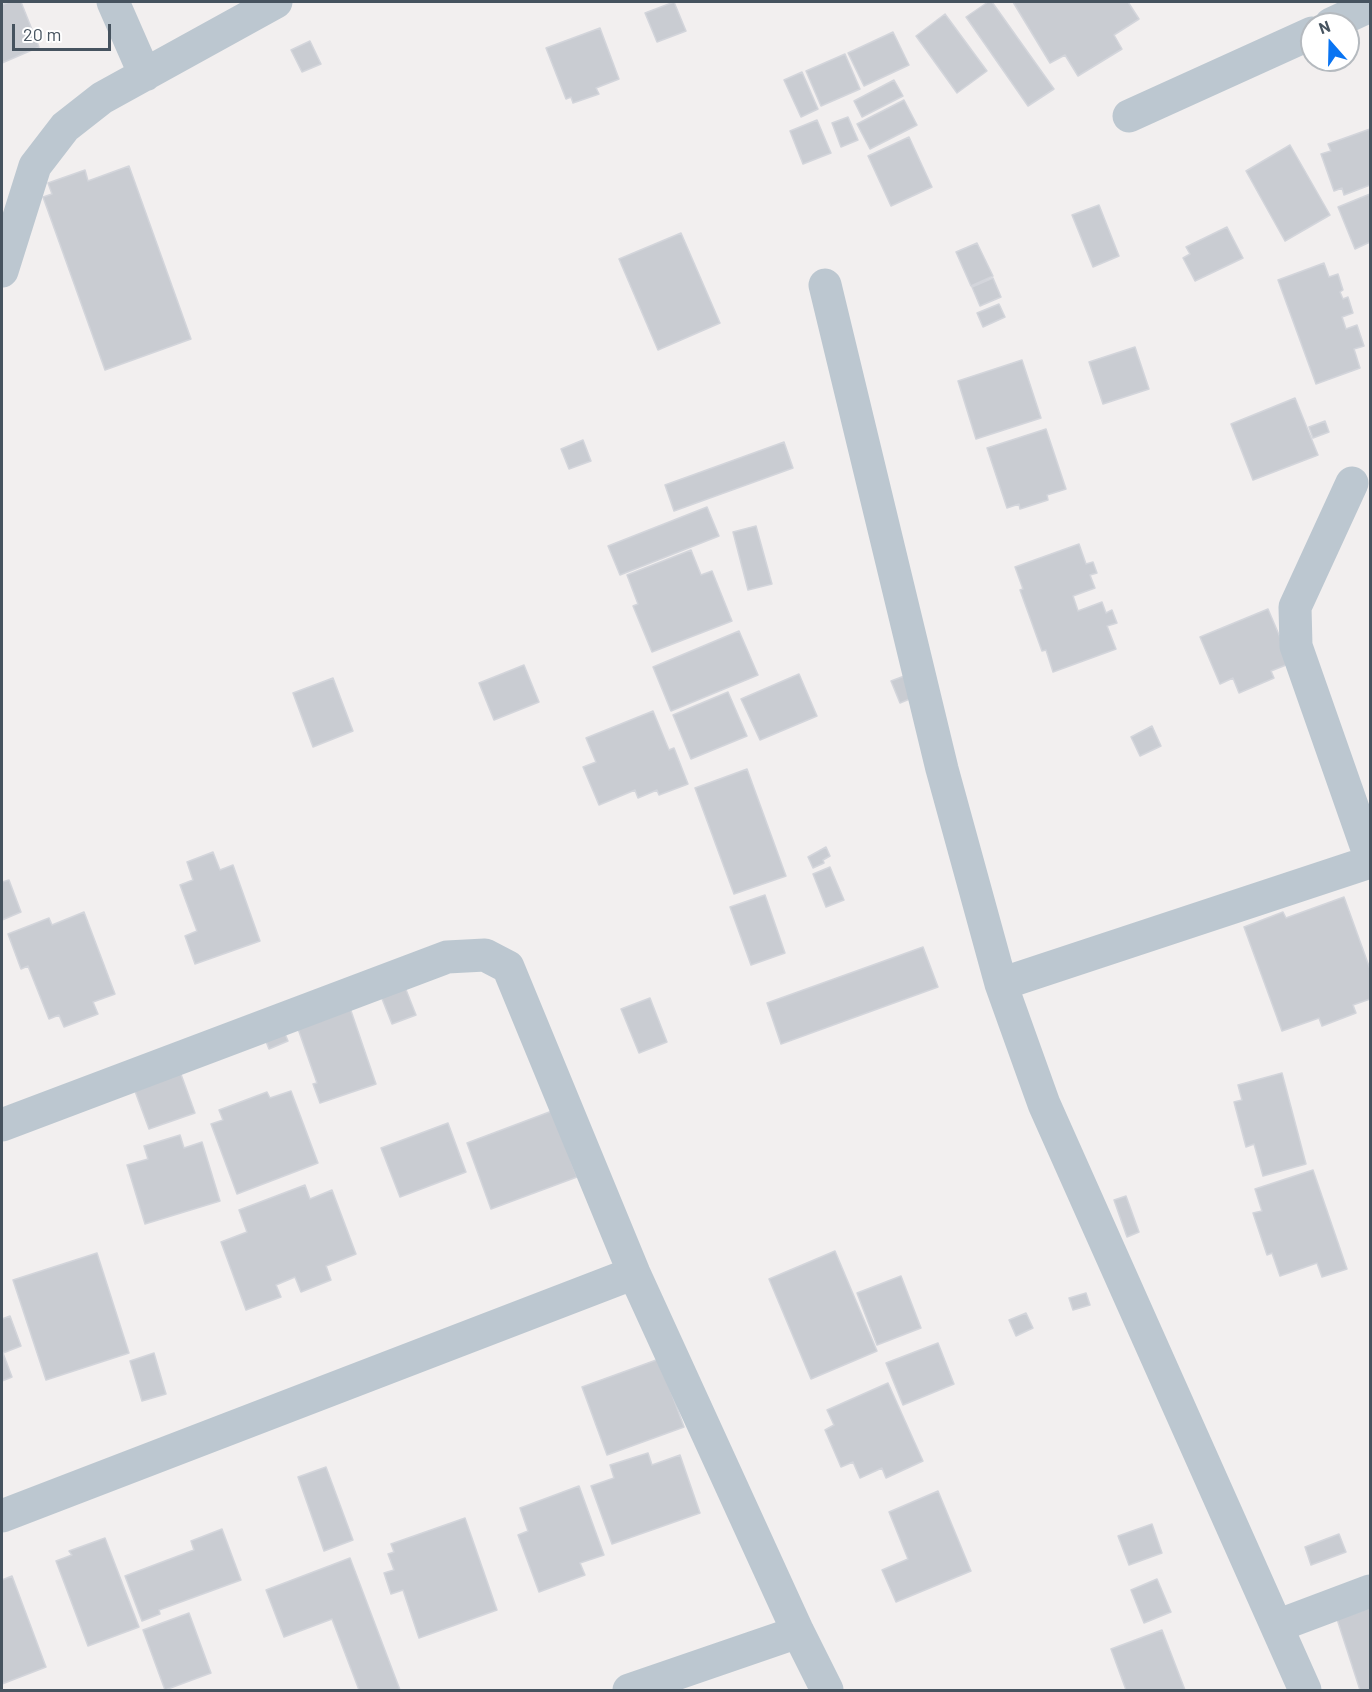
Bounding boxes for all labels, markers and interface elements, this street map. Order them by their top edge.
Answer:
scale bar [15,12,114,50]
north arrow [1300,12,1360,72]
text: N [1316,16,1333,37]
text: 20 m [23,23,61,45]

